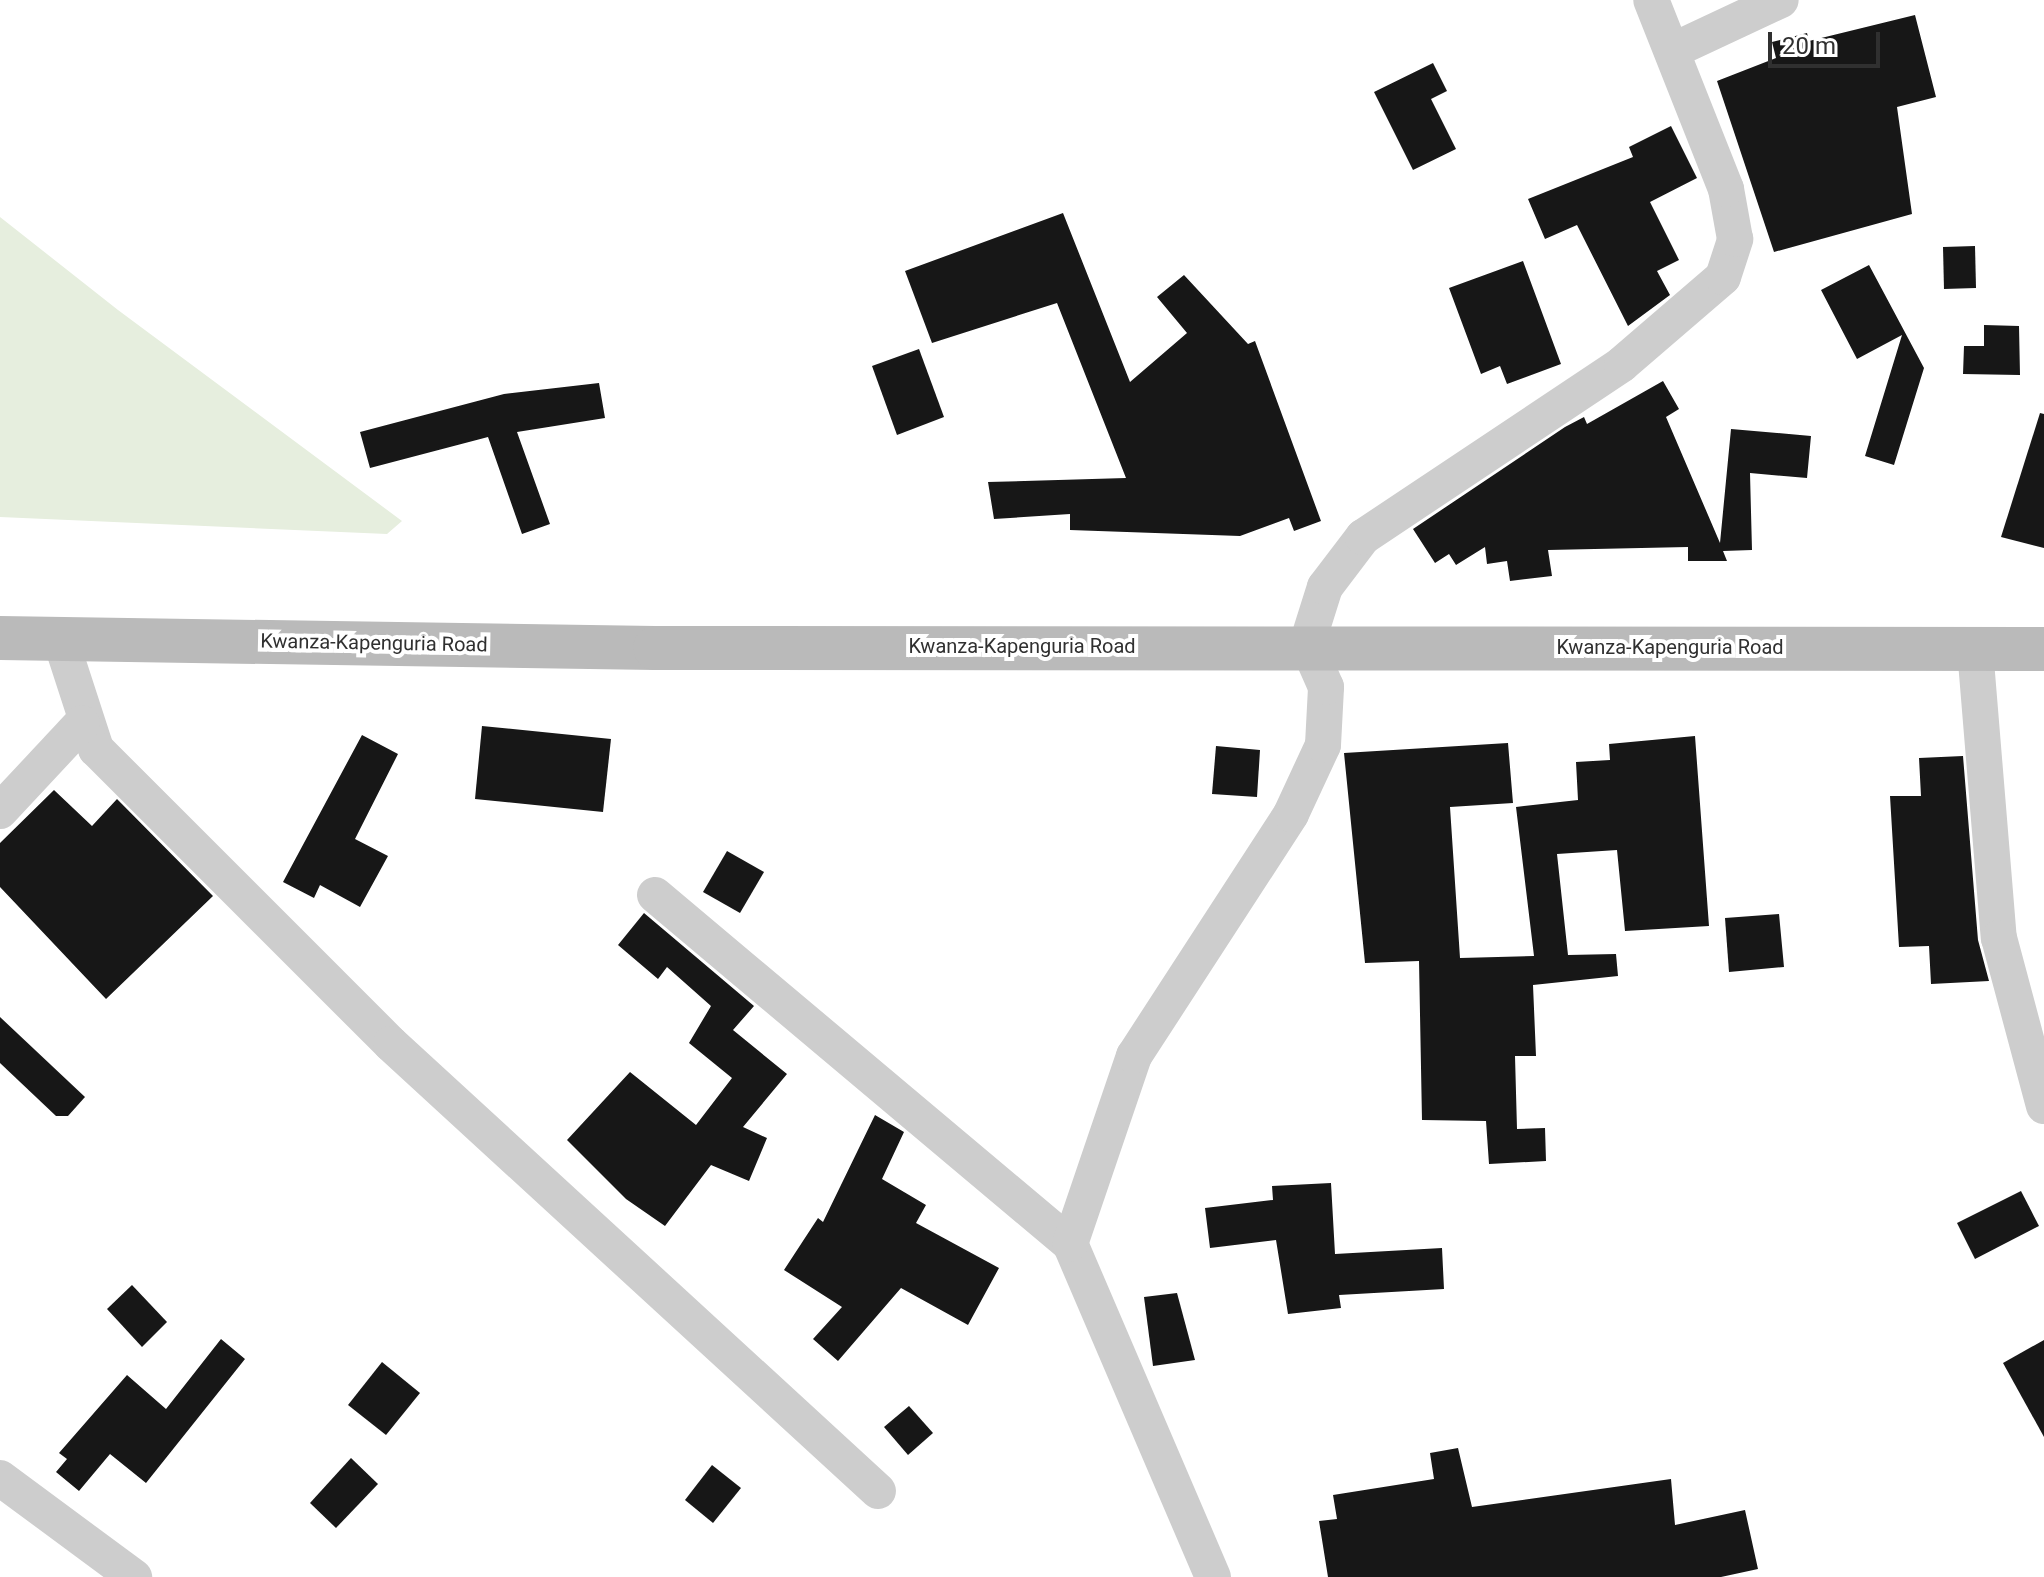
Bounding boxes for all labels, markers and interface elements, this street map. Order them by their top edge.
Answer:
scale bar [1772,16,1884,66]
text: 20 m [1782,32,1836,60]
street label: Kwanza-Kapenguria Road [260,629,488,657]
street label: Kwanza-Kapenguria Road [908,634,1136,658]
street label: Kwanza-Kapenguria Road [1556,635,1784,659]

